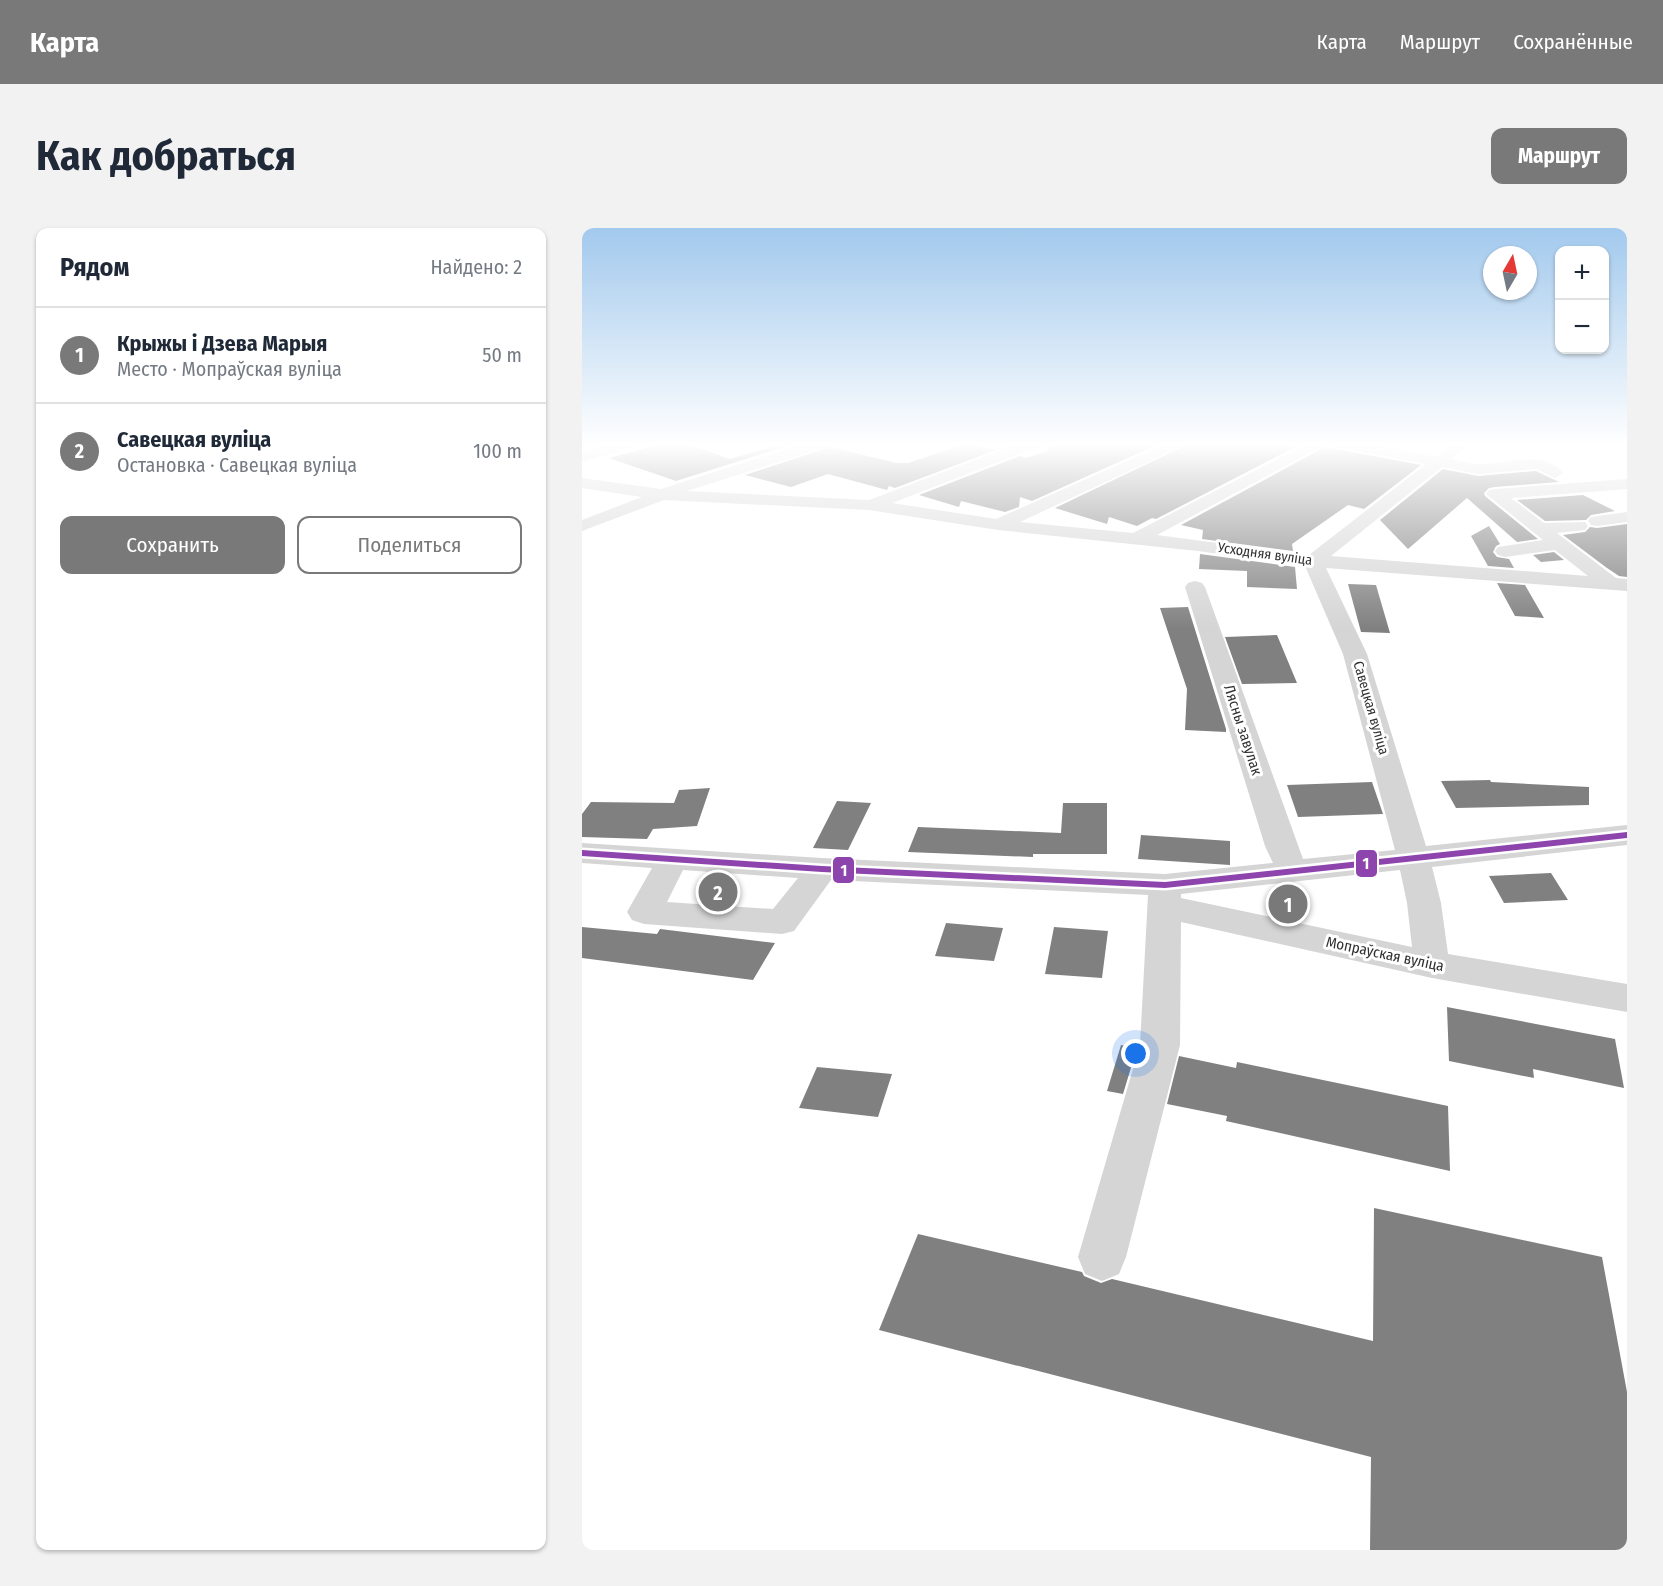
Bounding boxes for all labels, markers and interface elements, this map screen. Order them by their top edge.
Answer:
text: Карта [30,26,99,59]
text: Карта [1317,29,1367,55]
text: Маршрут [1400,29,1480,55]
text: Сохранённые [1513,29,1633,55]
button: Маршрут [1491,128,1627,184]
text: Как добраться [36,131,296,181]
north arrow [1483,246,1537,300]
map controls [1555,246,1609,354]
button: + [1555,246,1609,300]
text: Рядом [60,252,129,283]
text: Найдено: 2 [430,255,522,279]
button: − [1555,300,1609,354]
text: Крыжы і Дзева Марыя [117,330,327,357]
text: 1 [75,343,84,367]
text: 50 m [482,343,522,367]
text: Место · Мопраўская вуліца [117,357,342,381]
text: Савецкая вуліца [117,426,271,453]
text: 2 [75,439,84,463]
text: 100 m [473,439,522,463]
text: Остановка · Савецкая вуліца [117,453,357,477]
button: Сохранить [60,516,285,574]
button: Поделиться [297,516,522,574]
street label: Усходняя вуліца [1216,539,1313,569]
street label: Савецкая вуліца [1350,659,1393,757]
street label: Лясны завулак [1220,683,1266,777]
line badge: 1 [1355,849,1378,878]
text: 1 [1363,854,1369,873]
line badge: 1 [832,856,855,884]
text: 1 [841,861,847,880]
pin: 2 [698,870,738,914]
pin: 1 [1268,882,1308,926]
street label: Мопраўская вуліца [1324,933,1446,975]
your location [1121,1039,1150,1068]

